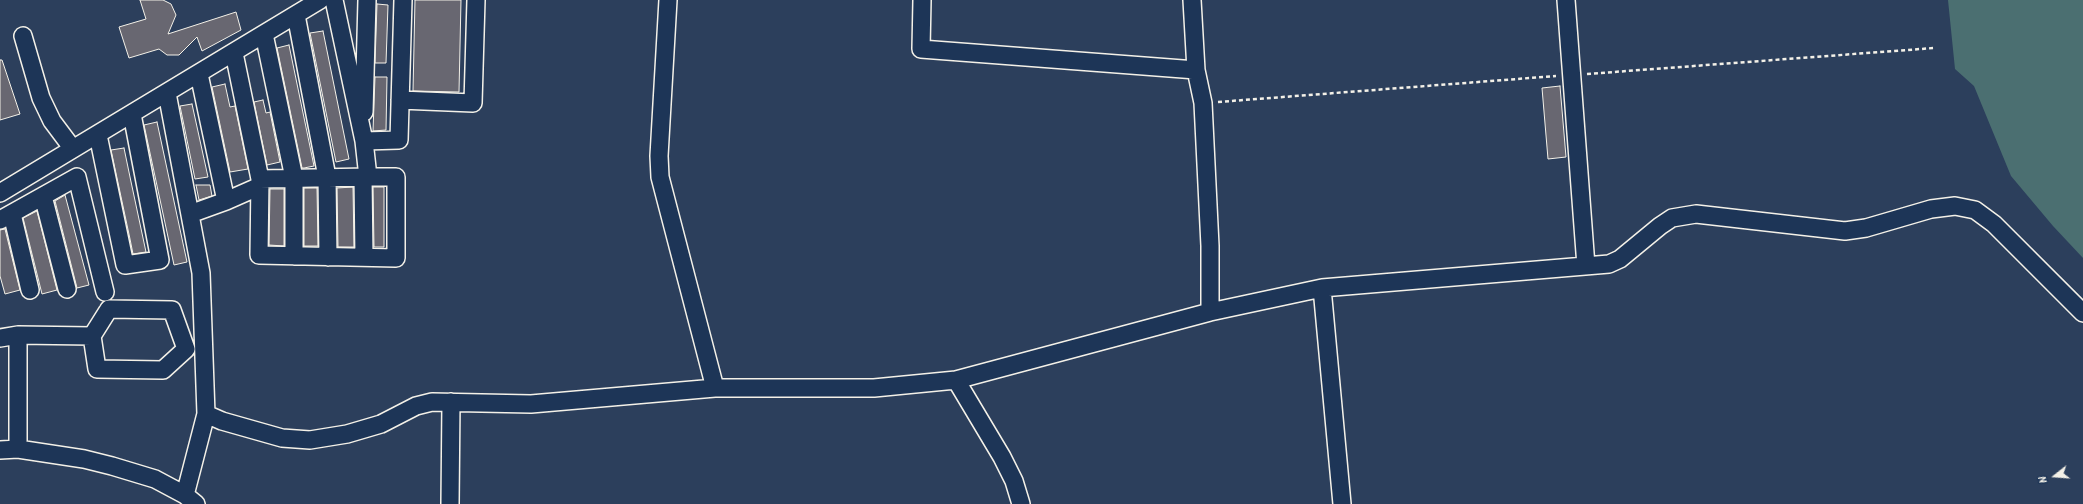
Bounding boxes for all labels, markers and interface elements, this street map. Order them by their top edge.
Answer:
north arrow [2035,456,2075,496]
text: N [2034,474,2053,485]

